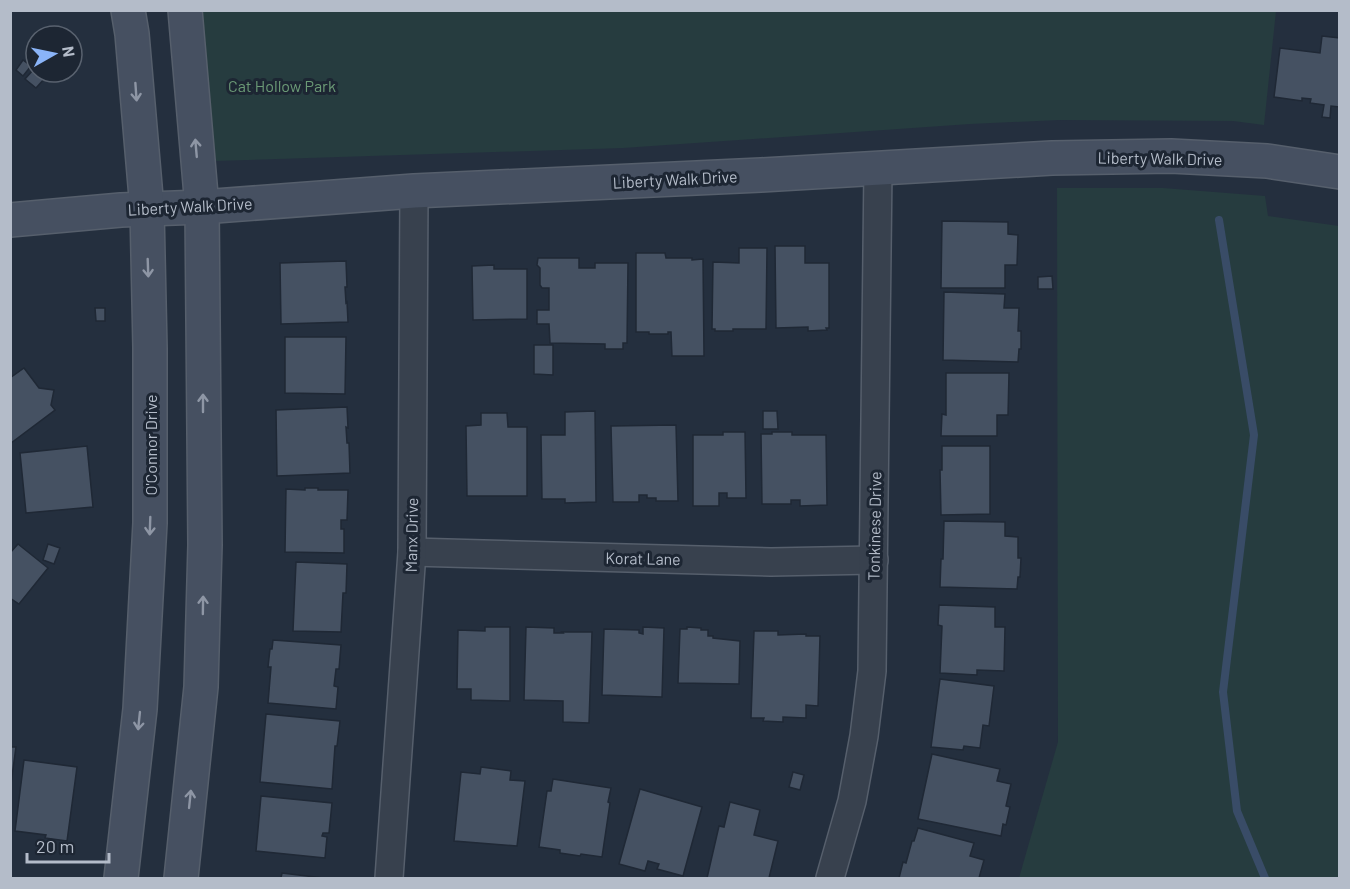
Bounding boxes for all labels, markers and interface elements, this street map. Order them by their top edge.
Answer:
north arrow [24,24,84,84]
text: N [59,45,80,58]
park label: Cat Hollow Park [228,76,336,95]
one-way arrow [131,81,142,101]
one-way arrow [190,139,201,159]
street label: Liberty Walk Drive [1097,147,1223,169]
street label: Liberty Walk Drive [612,166,738,192]
street label: Liberty Walk Drive [127,193,253,219]
one-way arrow [142,257,154,277]
one-way arrow [197,393,209,413]
street label: O'Connor Drive [141,394,160,496]
street label: Tonkinese Drive [864,471,884,581]
street label: Manx Drive [401,497,421,573]
one-way arrow [144,515,155,535]
street label: Korat Lane [605,548,681,568]
one-way arrow [197,596,209,616]
one-way arrow [133,710,144,730]
one-way arrow [185,790,196,810]
scale bar [27,826,110,864]
text: 20 m [36,835,74,857]

